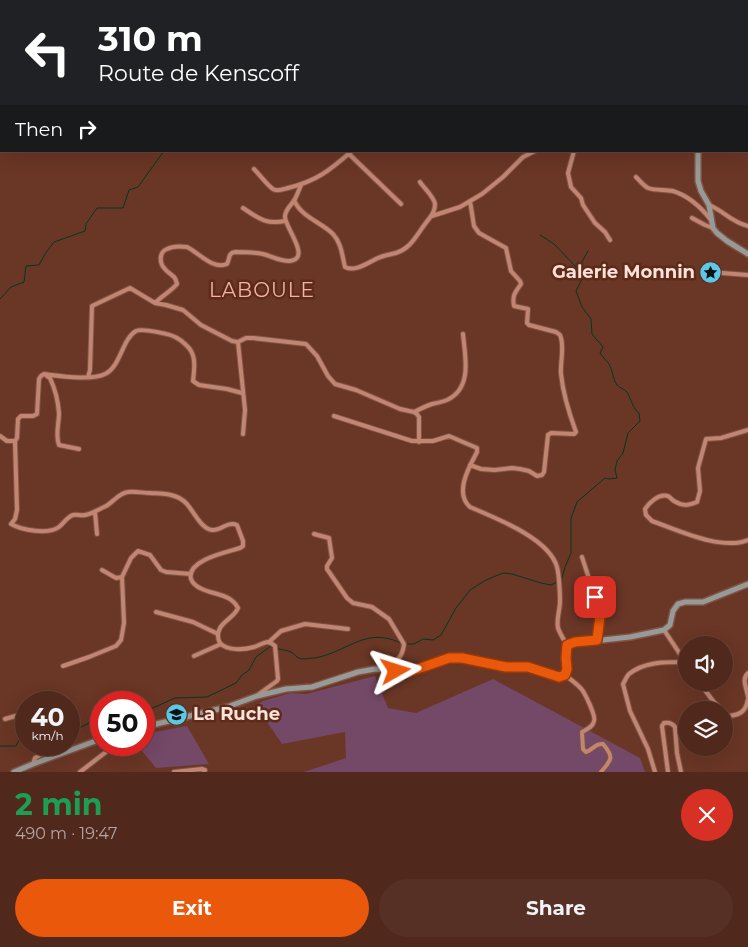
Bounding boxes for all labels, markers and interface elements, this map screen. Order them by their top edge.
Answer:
text: 310 m [98,17,203,60]
icon: left [15,20,80,85]
text: Route de Kenscoff [98,60,299,87]
icon: right [73,115,101,143]
text: Then [15,118,63,141]
place icon: Galerie Monnin [699,260,723,284]
place label: Galerie Monnin [552,261,695,283]
district label: LABOULE [209,278,315,302]
pin [574,576,616,618]
icon: arrive [581,583,609,611]
map controls [678,636,733,756]
button: sound [678,636,733,691]
position arrow [369,644,421,696]
speed limit sign: 50 [90,691,155,756]
button: layers [678,701,733,756]
text: 40 [30,702,65,732]
school or university icon: La Ruche [165,702,189,726]
place label: La Ruche [193,703,280,725]
text: km/h [31,728,64,743]
text: 2 min [15,786,102,823]
button: close [681,789,733,841]
text: 490 m · 19:47 [15,824,118,843]
button: Exit [15,879,369,937]
button: Share [379,879,733,937]

